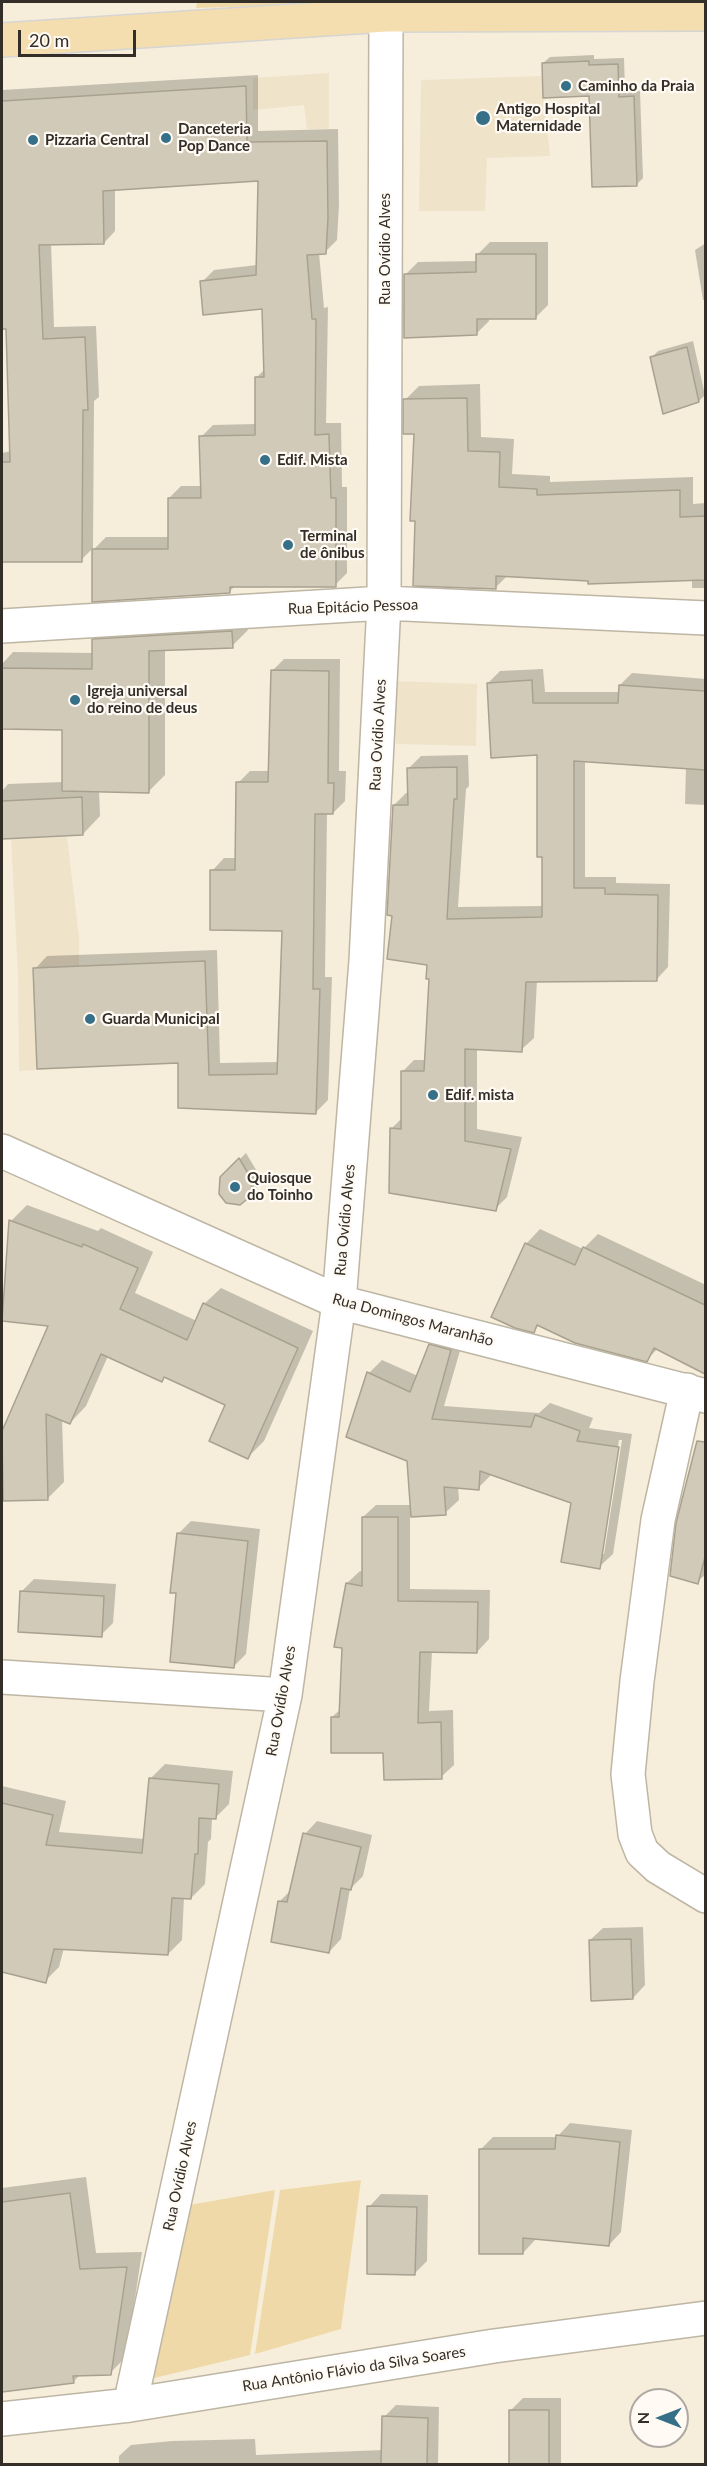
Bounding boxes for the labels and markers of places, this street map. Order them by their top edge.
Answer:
place label: Caminho da Praia [578,77,695,95]
marker: Caminho da Praia [559,79,573,93]
place label: Antigo Hospital Maternidade [496,100,600,135]
marker: Antigo Hospital Maternidade [474,109,492,127]
place label: Danceteria Pop Dance [178,120,251,155]
place label: Pizzaria Central [45,131,149,149]
marker: Danceteria Pop Dance [159,131,173,145]
marker: Pizzaria Central [26,133,40,147]
place label: Edif. Mista [277,451,348,469]
marker: Edif. Mista [258,453,272,467]
place label: Terminal de ônibus [300,527,365,562]
marker: Terminal de ônibus [281,538,295,552]
place label: Igreja universal do reino de deus [87,682,197,717]
marker: Igreja universal do reino de deus [68,693,82,707]
place label: Guarda Municipal [102,1010,220,1028]
marker: Guarda Municipal [83,1012,97,1026]
place label: Edif. mista [445,1086,514,1104]
marker: Edif. mista [426,1088,440,1102]
place label: Quiosque do Toinho [247,1169,313,1204]
marker: Quiosque do Toinho [228,1180,242,1194]

